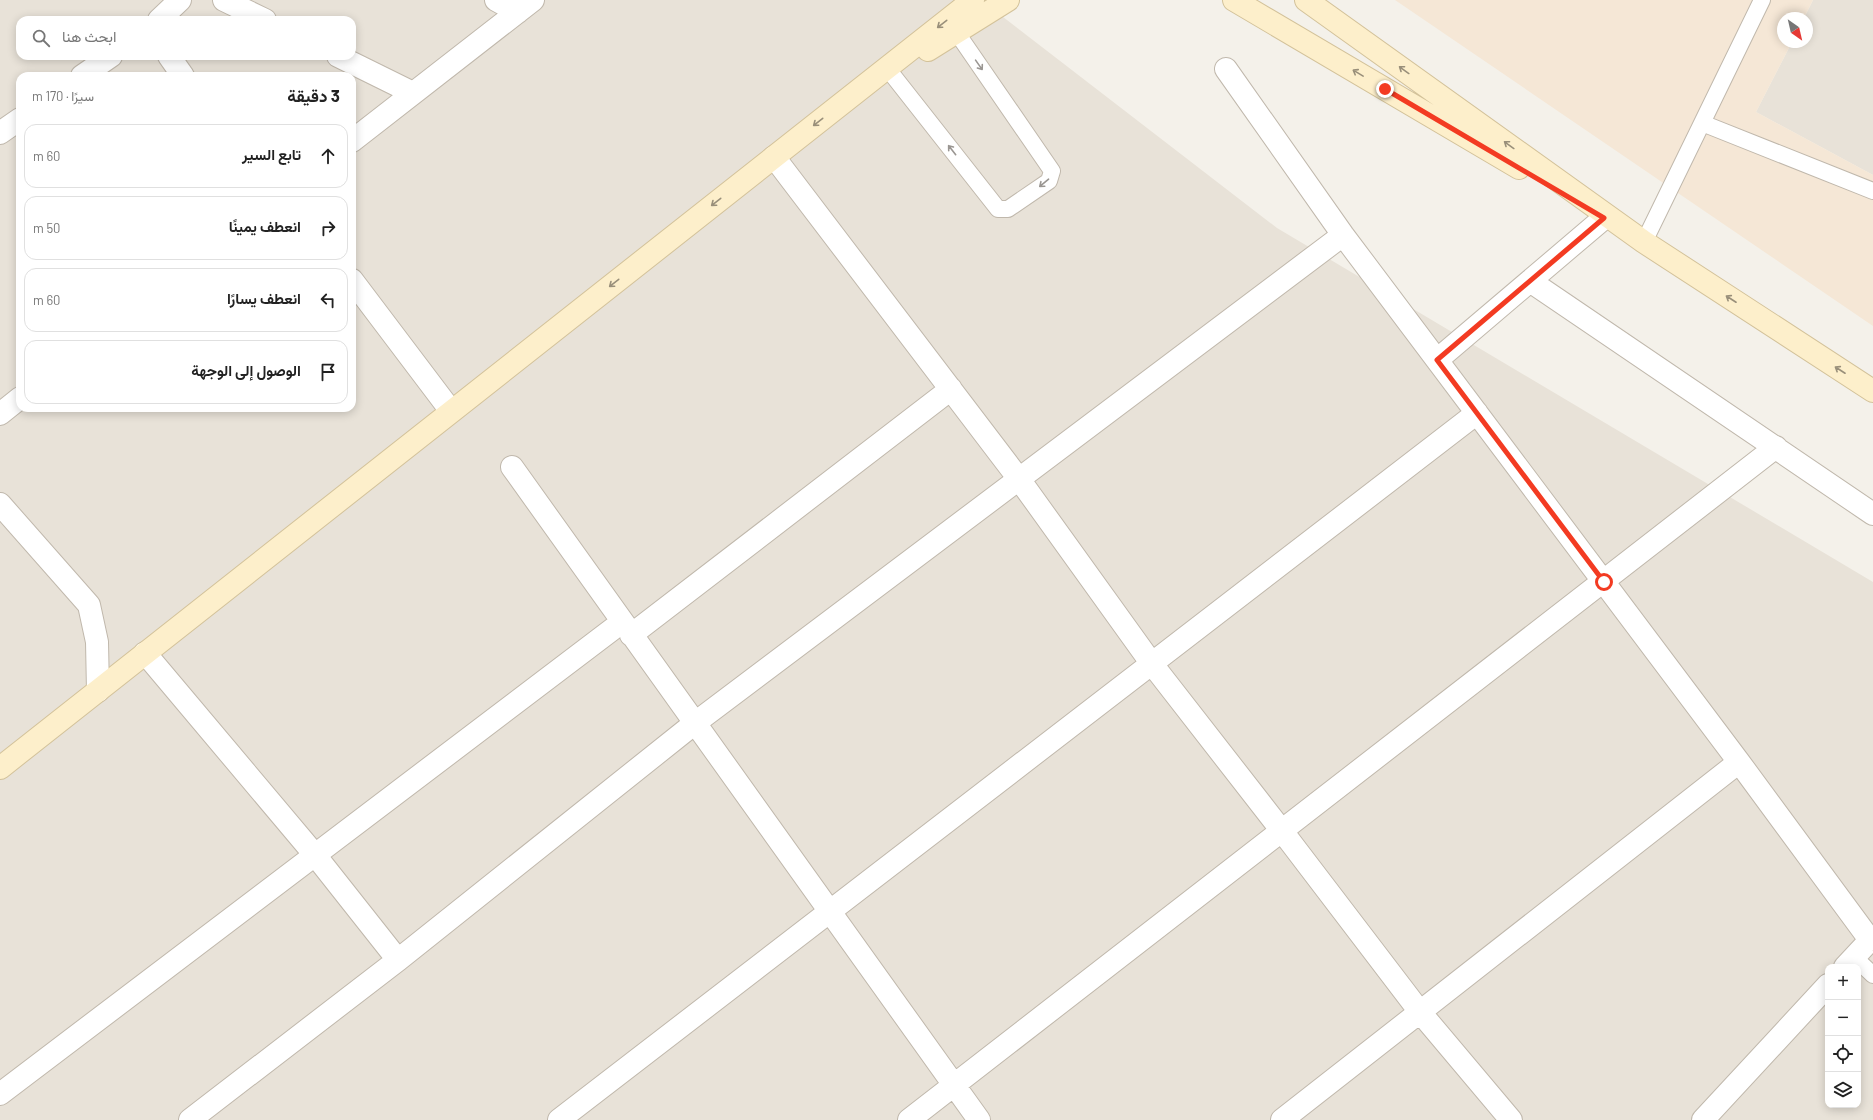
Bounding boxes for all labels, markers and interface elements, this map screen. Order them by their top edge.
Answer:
north arrow [1777,12,1813,48]
search box [16,16,356,60]
one-way arrow [937,20,948,28]
icon: search [30,27,52,49]
text: ابحث هنا [62,27,116,45]
one-way arrow [975,59,983,70]
one-way arrow [1398,66,1409,74]
one-way arrow [1352,68,1364,76]
route end [1376,80,1394,98]
text: 3 دقيقة [287,85,340,105]
text: سيرًا · 170 m [32,88,94,104]
one-way arrow [812,118,823,126]
one-way arrow [1504,141,1515,150]
one-way arrow [947,144,956,155]
text: تابع السير [242,145,301,163]
icon: ahead [317,145,339,167]
text: 60 m [33,148,60,164]
one-way arrow [1039,178,1049,187]
one-way arrow [710,198,721,207]
text: انعطف يمينًا [229,217,301,235]
icon: right [317,217,339,239]
text: 50 m [33,220,60,236]
one-way arrow [608,279,619,287]
text: انعطف يسارًا [227,289,301,307]
icon: left [317,289,339,311]
text: 60 m [33,292,60,308]
one-way arrow [1726,295,1737,303]
text: الوصول إلى الوجهة [191,361,301,379]
icon: arrive [317,361,339,383]
one-way arrow [1835,366,1846,374]
route start [1595,573,1613,591]
map controls [1825,964,1861,1108]
button: + [1825,964,1861,1000]
button: − [1825,1000,1861,1036]
button: locate [1825,1036,1861,1072]
button: layers [1825,1072,1861,1108]

